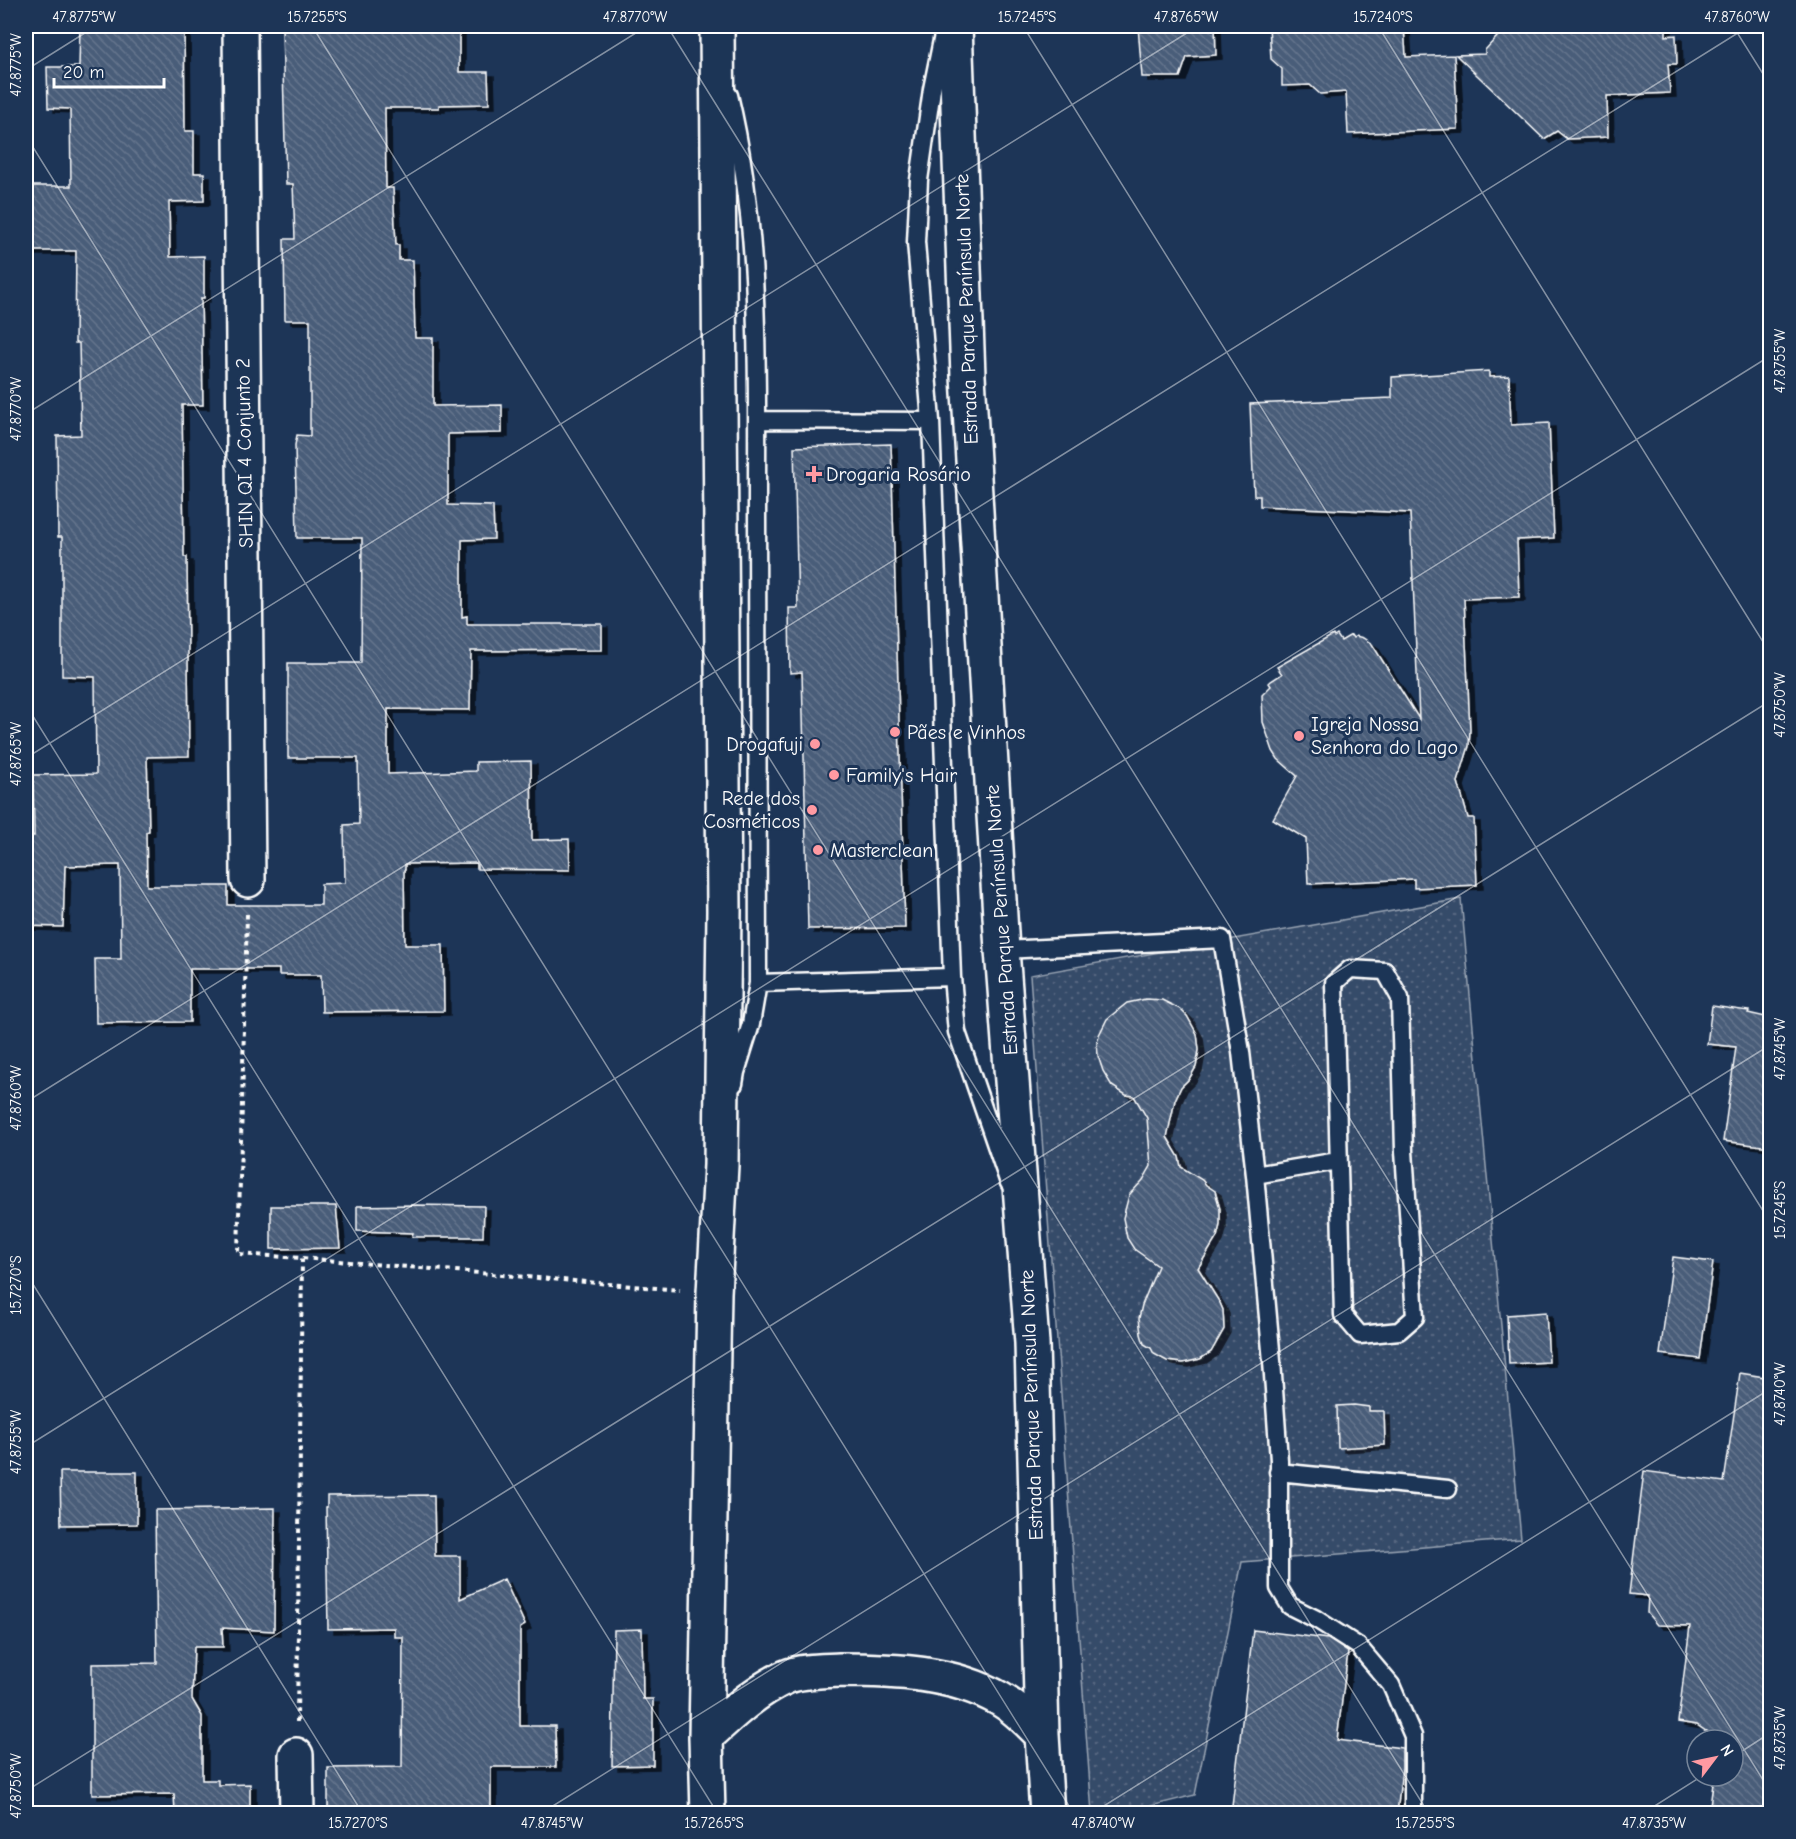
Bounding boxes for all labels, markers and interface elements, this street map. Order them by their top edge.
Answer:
text: 47.8775°W [52,8,116,26]
text: 15.7255°S [287,8,347,26]
text: 47.8770°W [603,8,667,26]
text: 15.7245°S [998,8,1056,26]
text: 47.8765°W [1154,8,1218,26]
text: 15.7240°S [1353,8,1413,26]
text: 47.8760°W [1704,8,1770,26]
text: 47.8775°W [7,33,25,97]
scale bar [54,51,164,89]
text: 20 m [63,62,104,83]
street label: Estrada Parque Península Norte [950,173,983,445]
text: 47.8755°W [1771,329,1789,393]
street label: SHIN QI 4 Conjunto 2 [231,358,258,548]
text: 47.8770°W [7,377,25,441]
place label: Drogaria Rosário [826,463,971,486]
marker: Drogaria Rosário [807,467,821,481]
text: 47.8750°W [1771,672,1789,738]
place label: Igreja Nossa Senhora do Lago [1311,713,1458,759]
place label: Pães e Vinhos [907,721,1025,744]
text: 47.8765°W [7,722,25,786]
marker: Pães e Vinhos [888,725,902,739]
marker: Igreja Nossa Senhora do Lago [1292,729,1306,743]
place label: Drogafuji [726,733,803,756]
marker: Drogafuji [808,737,822,751]
place label: Family's Hair [846,764,957,787]
marker: Family's Hair [827,768,841,782]
street label: Estrada Parque Península Norte [981,784,1022,1056]
place label: Rede dos Cosméticos [704,787,800,833]
marker: Rede dos Cosméticos [805,803,819,817]
place label: Masterclean [830,839,933,862]
marker: Masterclean [811,843,825,857]
text: 47.8745°W [1771,1018,1789,1080]
text: 47.8760°W [7,1065,25,1131]
text: 15.7245°S [1771,1181,1789,1239]
text: 15.7270°S [7,1255,25,1315]
street label: Estrada Parque Península Norte [1015,1269,1048,1541]
text: 47.8740°W [1771,1362,1789,1426]
text: 47.8755°W [7,1410,25,1474]
text: 47.8735°W [1771,1706,1789,1770]
north arrow [1685,1728,1745,1788]
text: N [1716,1741,1737,1760]
text: 47.8750°W [7,1753,25,1819]
text: 15.7270°S [328,1814,388,1832]
text: 47.8745°W [521,1814,583,1832]
text: 15.7265°S [684,1814,744,1832]
text: 47.8740°W [1071,1814,1135,1832]
text: 15.7255°S [1395,1814,1455,1832]
text: 47.8735°W [1622,1814,1686,1832]

